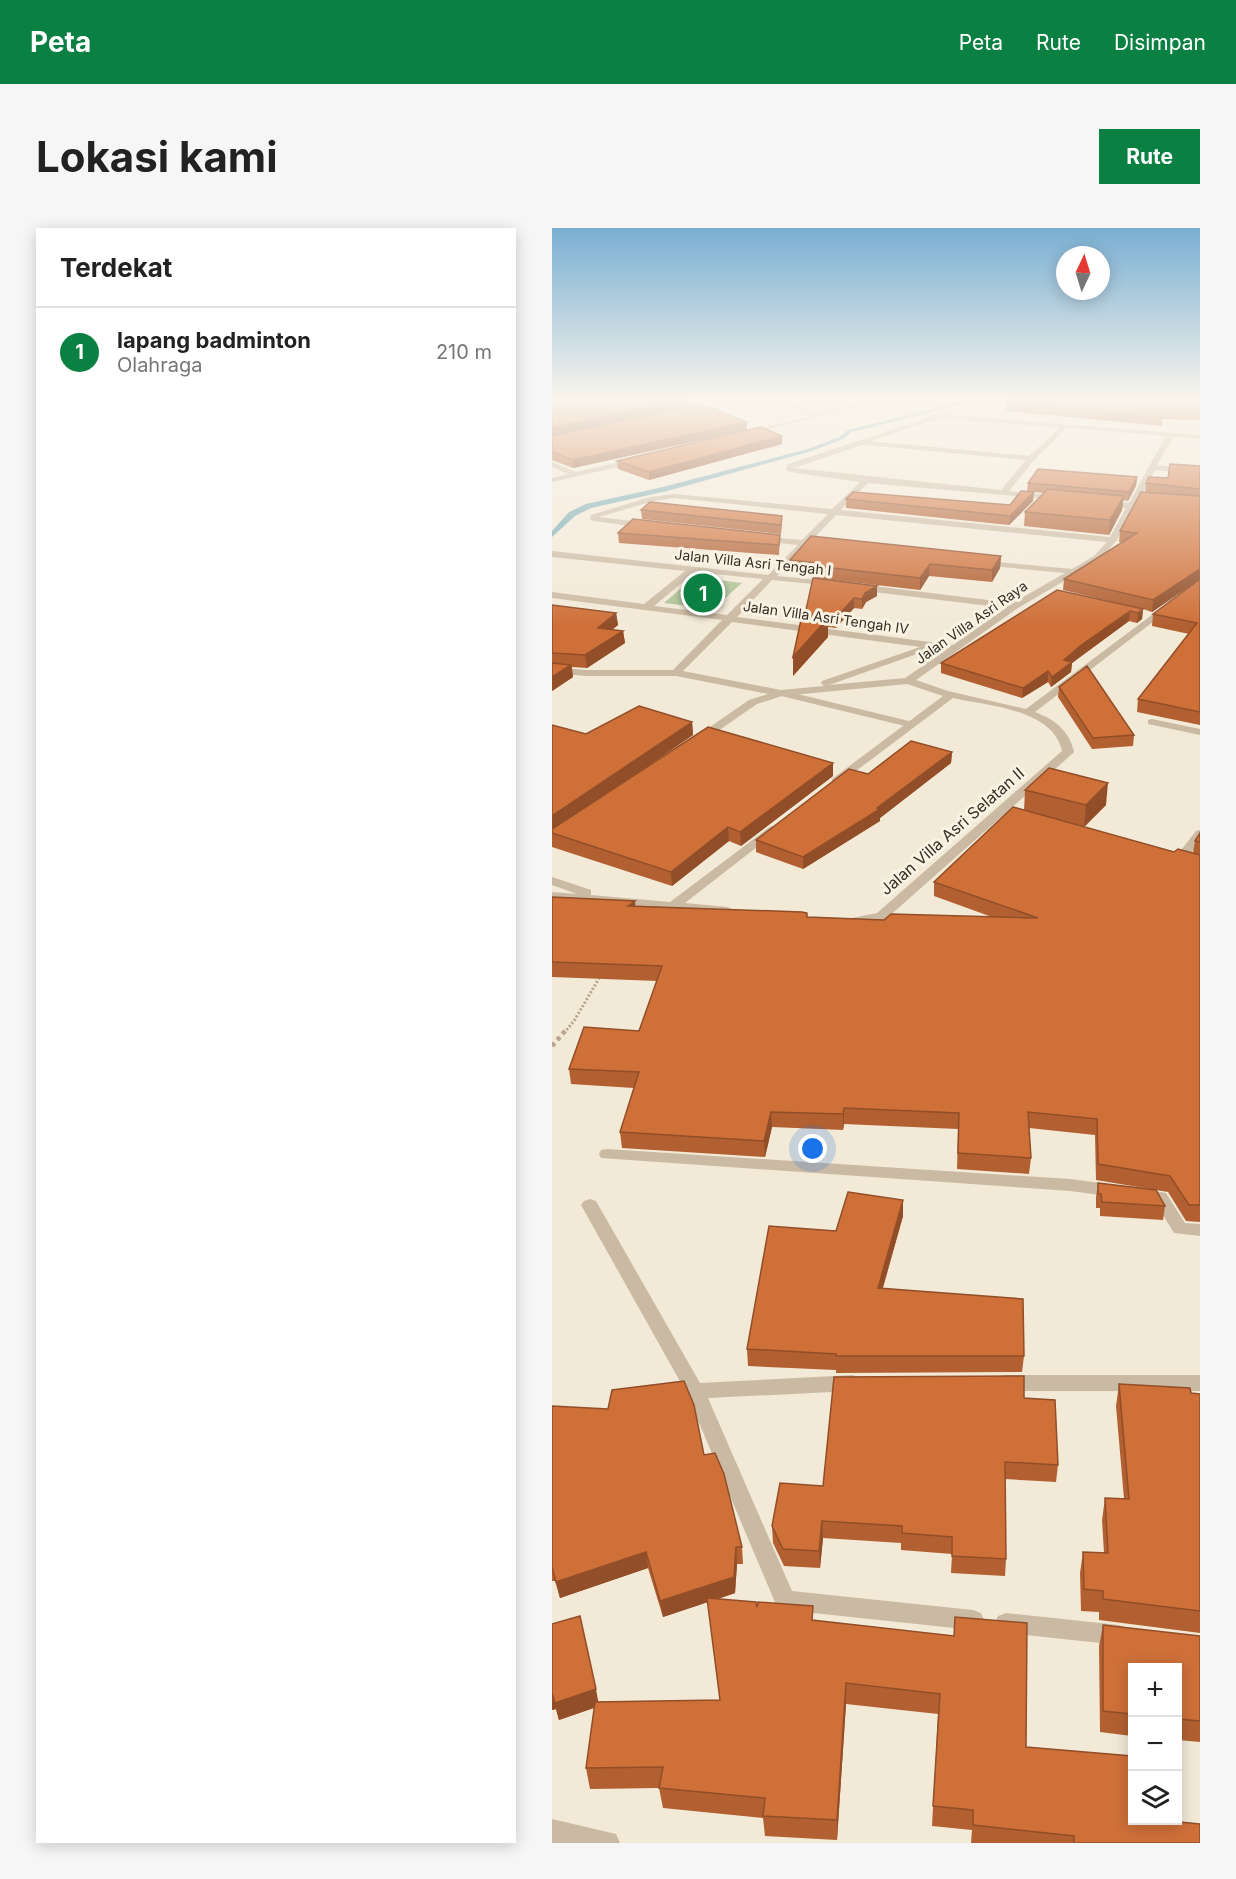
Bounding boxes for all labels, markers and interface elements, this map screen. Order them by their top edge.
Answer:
text: Peta [30,25,91,59]
text: Peta [959,30,1003,55]
text: Rute [1036,30,1081,55]
text: Disimpan [1114,30,1206,55]
button: Rute [1099,129,1200,184]
text: Lokasi kami [36,131,278,182]
north arrow [1056,246,1110,300]
text: Terdekat [60,252,172,283]
text: lapang badminton [117,327,311,353]
text: 1 [75,340,84,364]
text: 210 m [436,340,492,364]
text: Olahraga [117,353,202,377]
street label: Jalan Villa Asri Tengah I [674,545,832,579]
pin: 1 [684,570,722,616]
street label: Jalan Villa Asri Raya [912,577,1030,667]
street label: Jalan Villa Asri Tengah IV [742,597,910,637]
street label: Jalan Villa Asri Selatan II [876,763,1028,899]
your location [798,1134,827,1163]
map controls [1128,1663,1182,1825]
button: + [1128,1663,1182,1717]
button: − [1128,1717,1182,1771]
button: layers [1128,1771,1182,1825]

